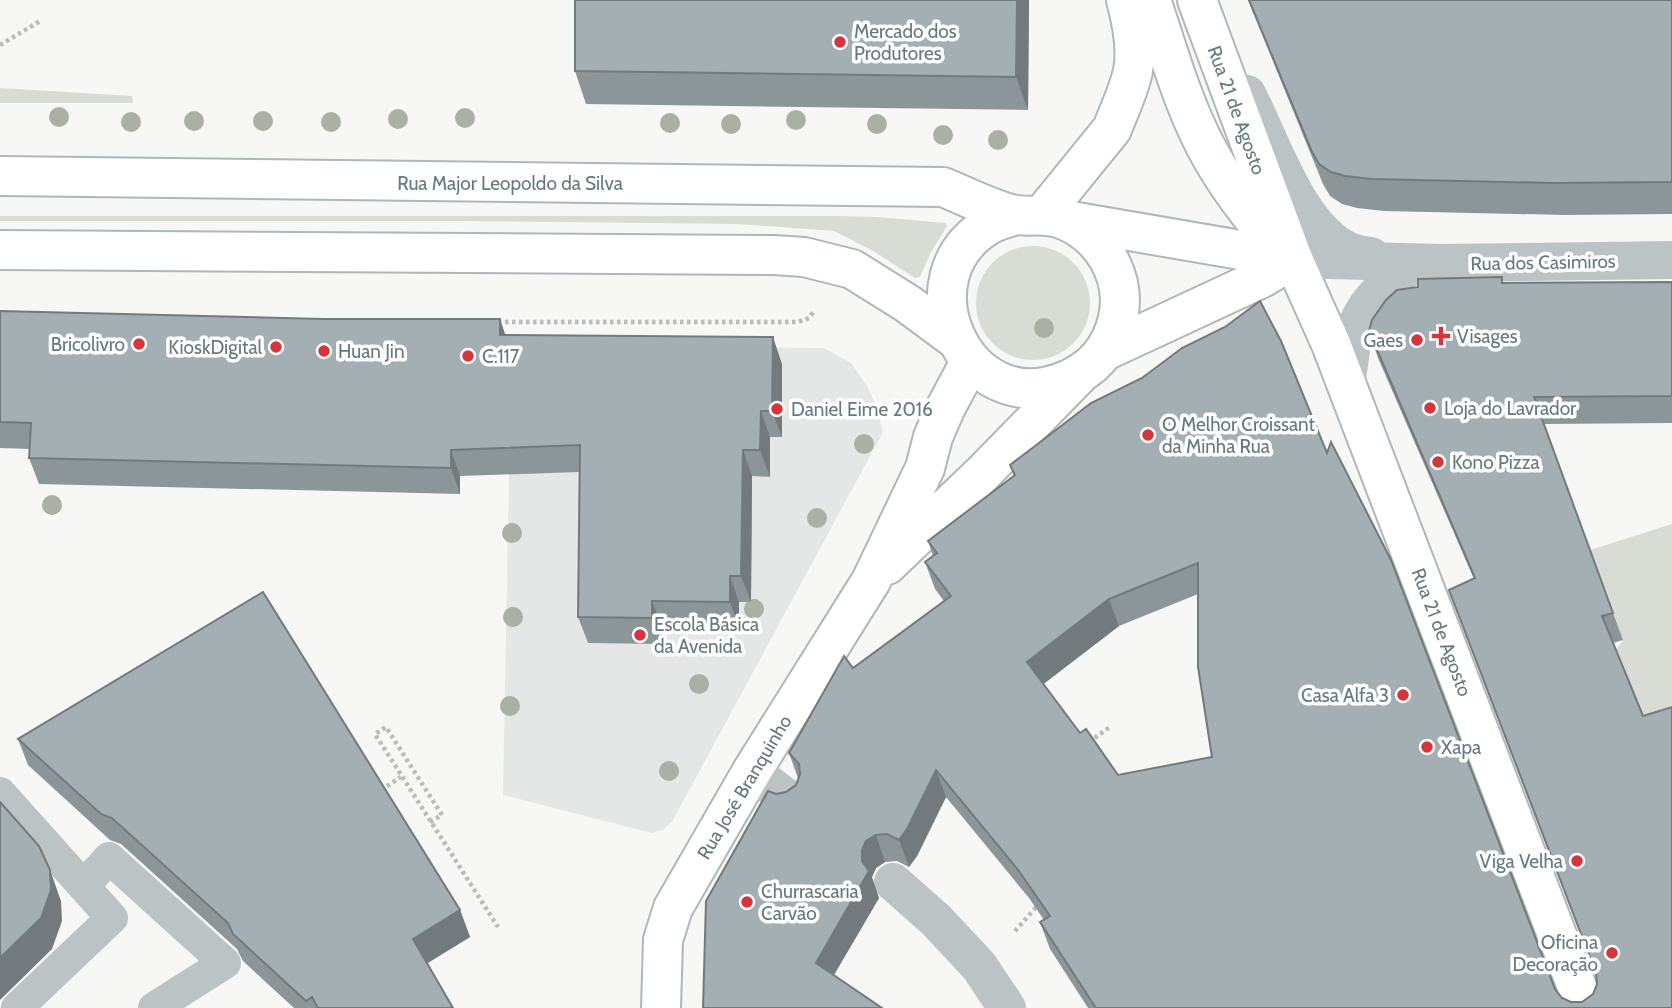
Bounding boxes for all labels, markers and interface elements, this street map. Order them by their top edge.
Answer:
place label: Mercado dos Produtores [854,20,957,65]
marker: Mercado dos Produtores [832,34,848,50]
street label: Rua 21 de Agosto [1203,42,1271,178]
street label: Rua Major Leopoldo da Silva [397,172,623,195]
street label: Rua dos Casimiros [1470,250,1616,275]
place label: Visages [1457,325,1518,348]
marker: Visages [1431,326,1451,346]
place label: Gaes [1364,329,1403,352]
marker: Gaes [1409,332,1425,348]
place label: Bricolivro [51,333,125,356]
marker: Bricolivro [131,336,147,352]
place label: KioskDigital [168,336,263,359]
marker: KioskDigital [268,339,284,355]
place label: Huan Jin [338,340,405,363]
marker: Huan Jin [316,343,332,359]
place label: C.117 [482,345,520,368]
marker: C.117 [460,348,476,364]
place label: Loja do Lavrador [1444,397,1576,420]
place label: Daniel Eime 2016 [791,398,933,421]
marker: Loja do Lavrador [1422,400,1438,416]
marker: Daniel Eime 2016 [769,401,785,417]
place label: O Melhor Croissant da Minha Rua [1162,413,1315,458]
marker: O Melhor Croissant da Minha Rua [1140,427,1156,443]
place label: Kono Pizza [1452,451,1540,474]
marker: Kono Pizza [1430,454,1446,470]
street label: Rua 21 de Agosto [1406,565,1477,700]
place label: Escola Básica da Avenida [654,613,759,658]
marker: Escola Básica da Avenida [632,627,648,643]
place label: Casa Alfa 3 [1301,684,1389,707]
marker: Casa Alfa 3 [1395,687,1411,703]
street label: Rua José Branquinho [692,711,797,864]
place label: Xapa [1441,736,1481,759]
marker: Xapa [1419,739,1435,755]
place label: Viga Velha [1480,850,1563,873]
marker: Viga Velha [1569,853,1585,869]
place label: Churrascaria Carvão [761,880,859,925]
marker: Churrascaria Carvão [739,894,755,910]
place label: Oficina Decoração [1512,931,1598,976]
marker: Oficina Decoração [1604,945,1620,961]

